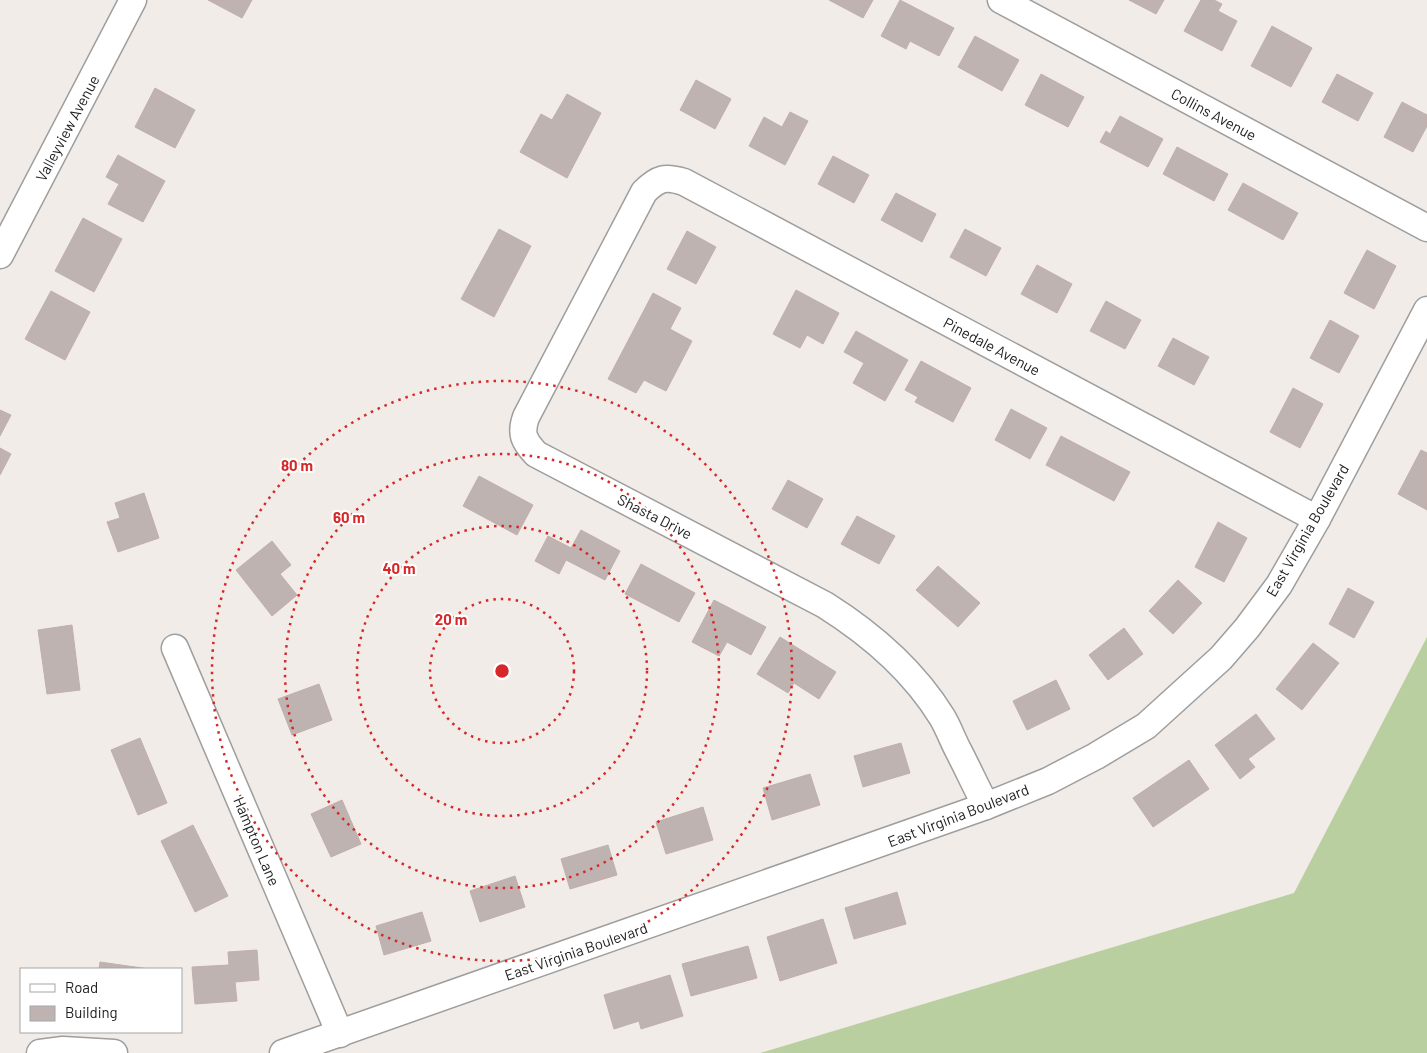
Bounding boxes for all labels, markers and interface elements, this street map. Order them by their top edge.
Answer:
street label: Valleyview Avenue [31,72,103,184]
street label: Collins Avenue [1168,84,1260,144]
street label: Pinedale Avenue [941,313,1043,379]
text: 80 m [281,456,313,474]
street label: East Virginia Boulevard [1262,461,1352,599]
street label: Shasta Drive [615,490,695,542]
text: 60 m [333,508,365,526]
text: 40 m [382,559,416,577]
text: 20 m [435,610,467,628]
centre of rings [493,662,511,680]
street label: East Virginia Boulevard [885,780,1031,850]
street label: Hampton Lane [230,794,284,888]
street label: East Virginia Boulevard [502,918,650,984]
legend [20,968,182,1033]
text: Road [65,978,98,996]
text: Building [65,1003,118,1021]

